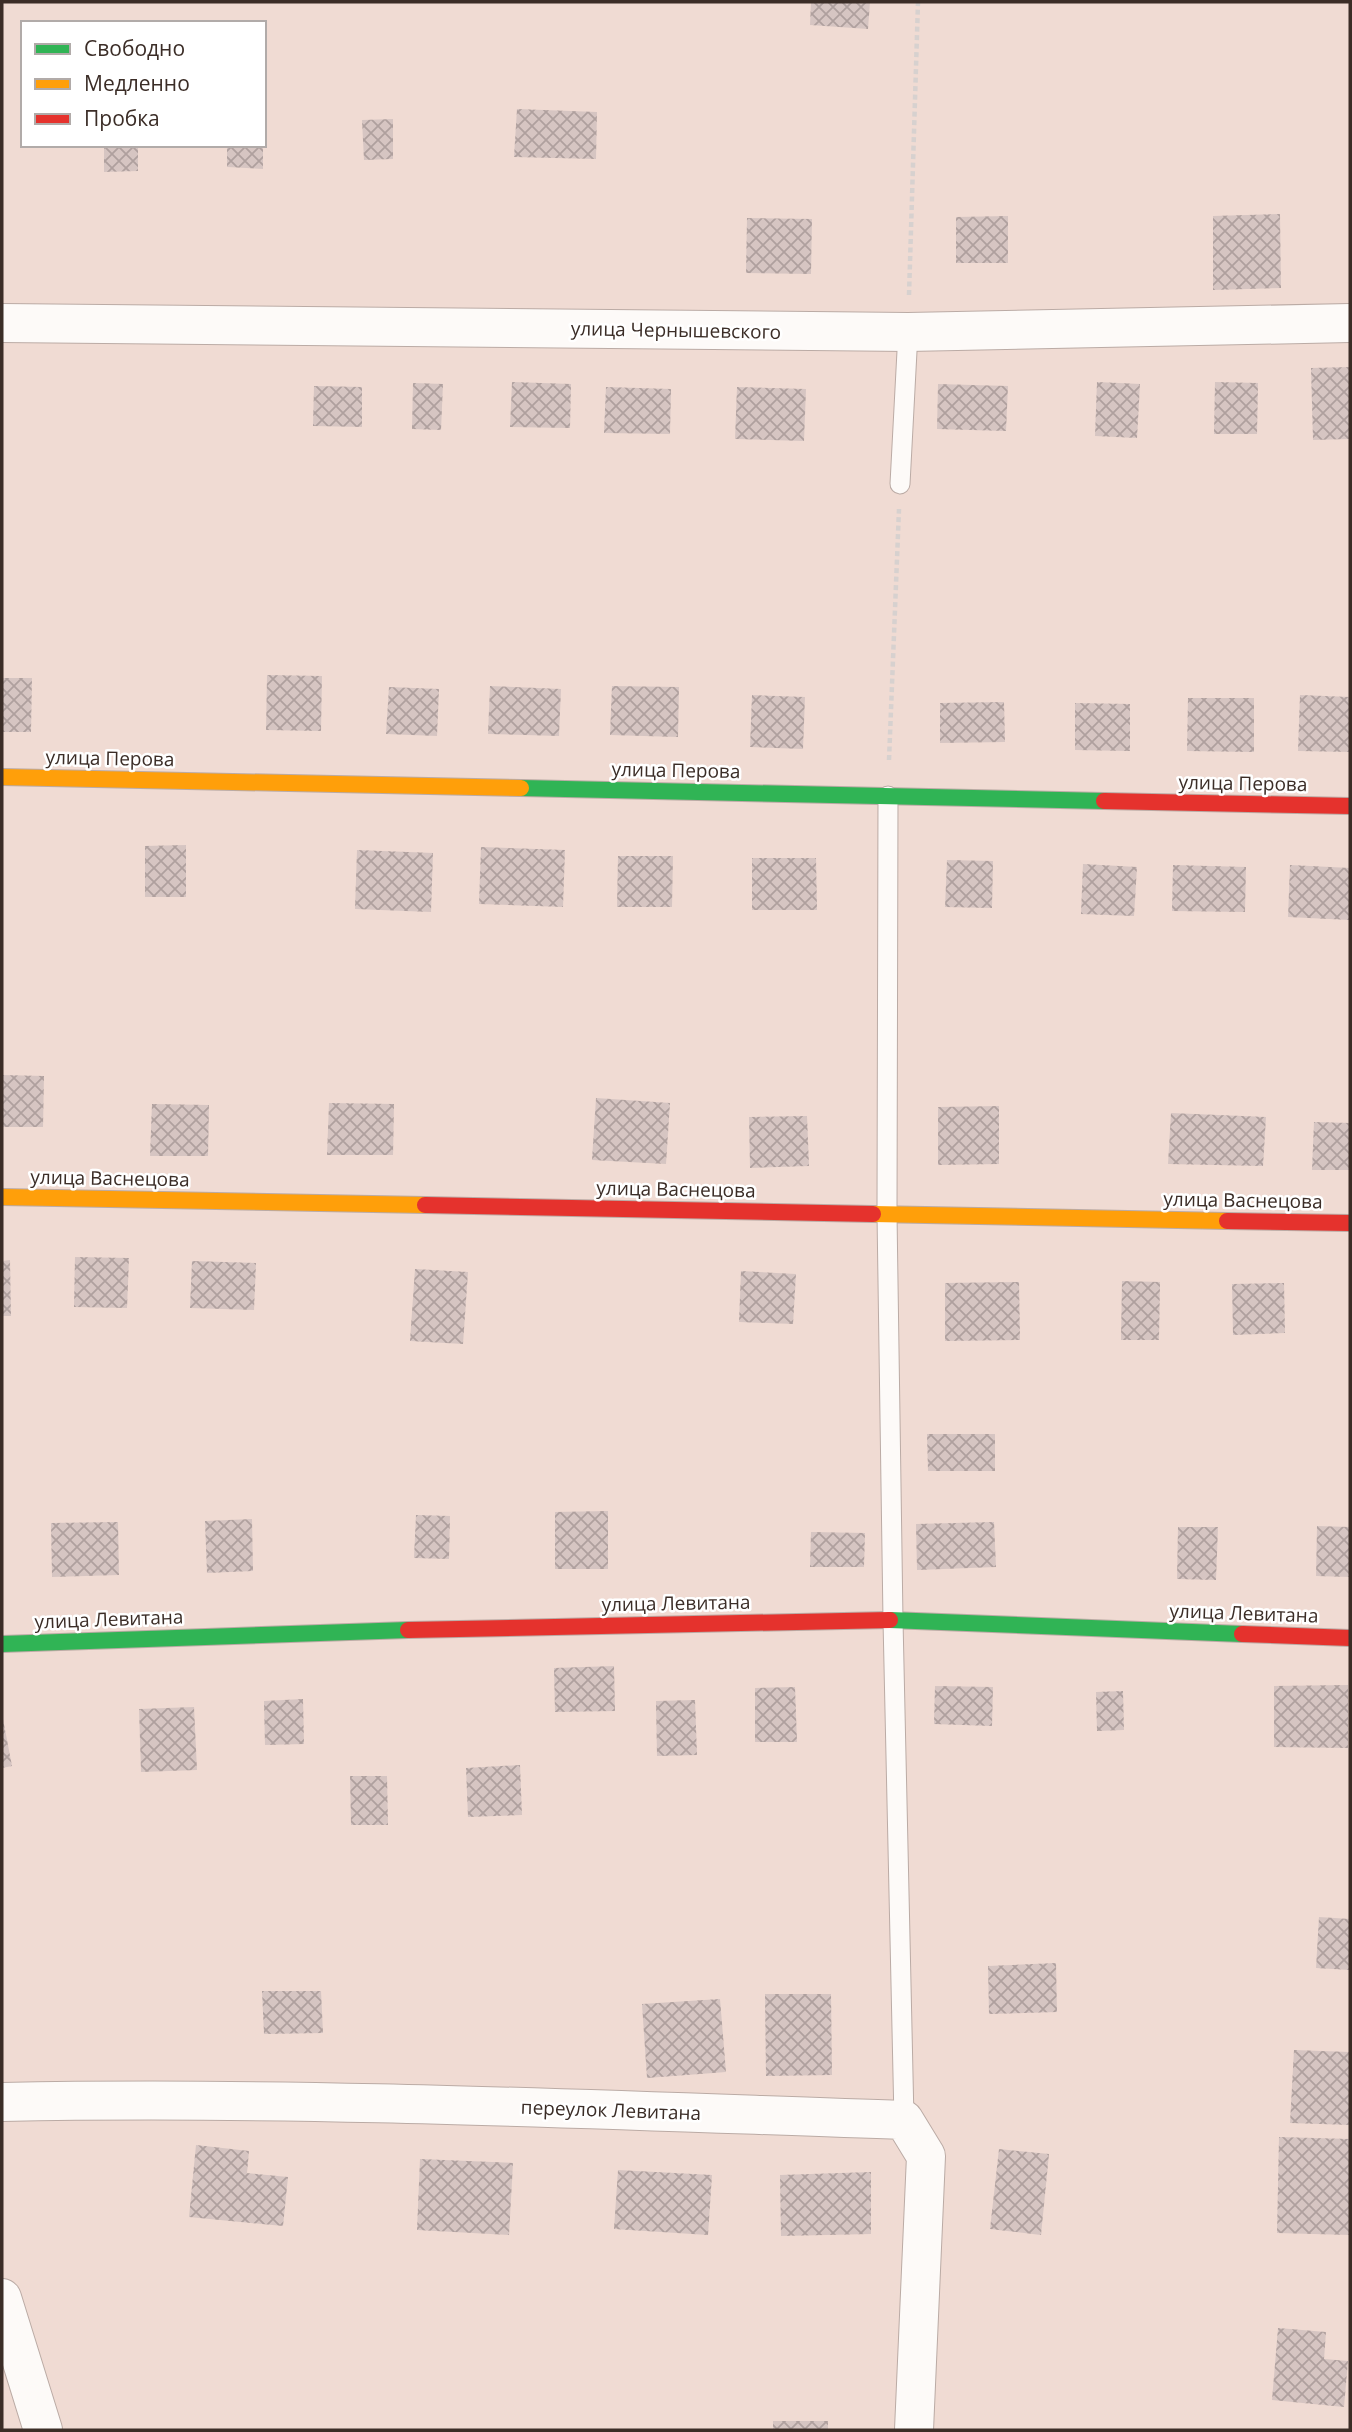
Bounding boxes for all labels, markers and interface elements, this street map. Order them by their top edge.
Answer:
legend [21,21,266,147]
text: Свободно [84,34,185,62]
text: Медленно [84,69,190,97]
text: Пробка [84,104,160,132]
street label: улица Чернышевского [571,315,781,345]
street label: улица Перова [45,744,175,772]
street label: улица Перова [611,756,741,784]
street label: улица Перова [1178,769,1308,797]
street label: улица Васнецова [30,1164,190,1192]
street label: улица Васнецова [596,1175,756,1203]
street label: улица Васнецова [1163,1186,1323,1214]
street label: улица Левитана [601,1589,751,1617]
street label: улица Левитана [1169,1597,1319,1629]
street label: улица Левитана [34,1603,184,1635]
street label: переулок Левитана [520,2094,702,2126]

